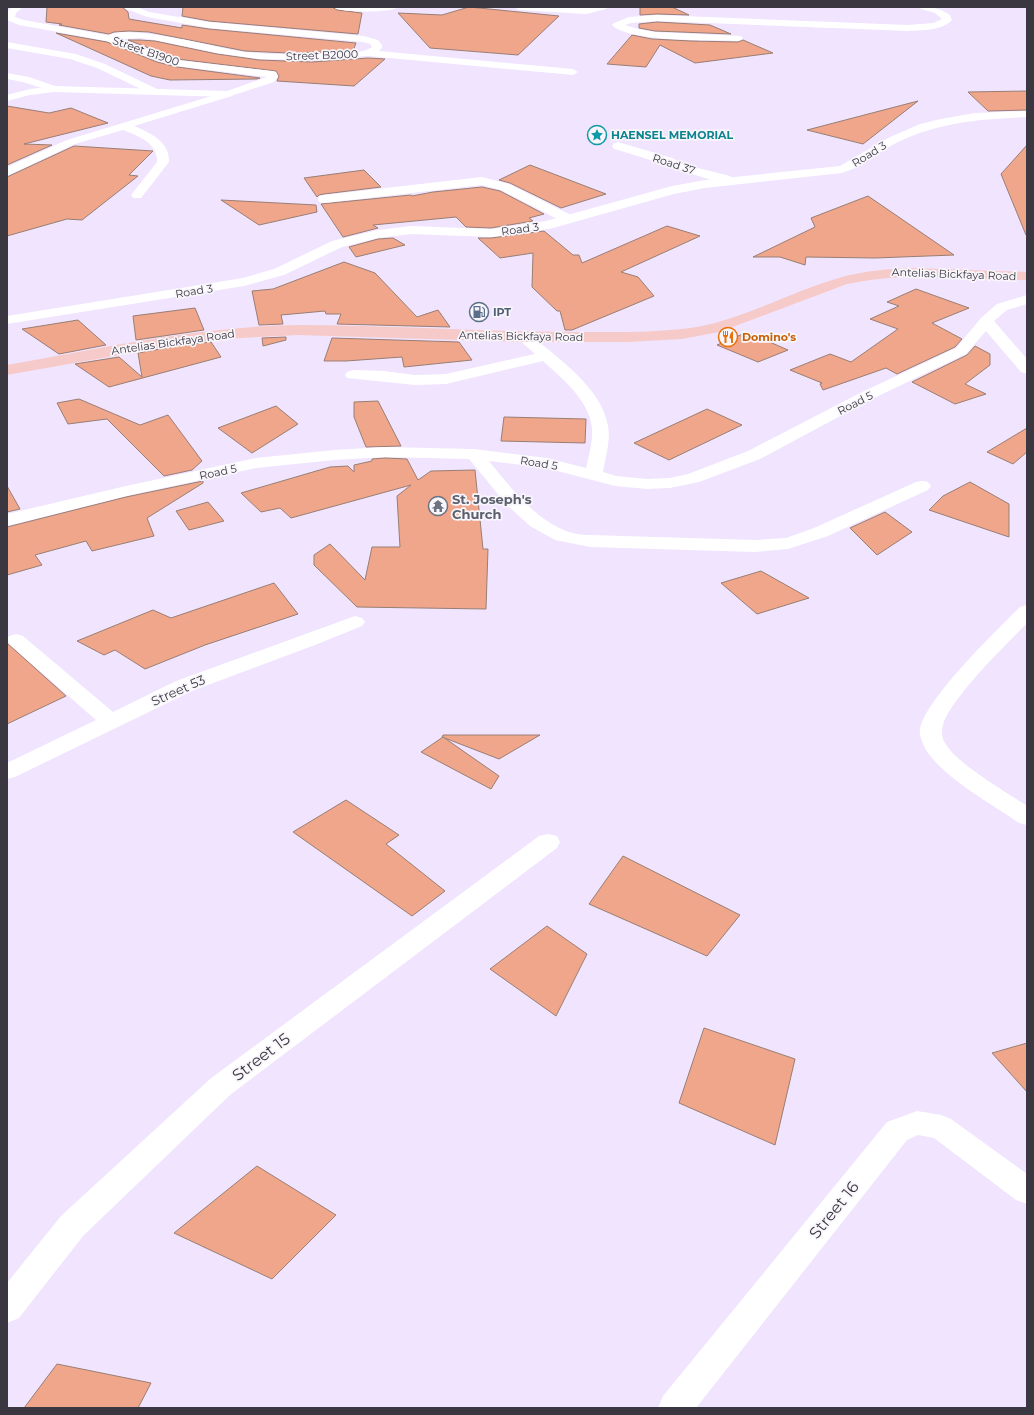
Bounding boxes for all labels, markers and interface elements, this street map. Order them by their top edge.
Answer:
street label: Street B1900 [111,33,181,69]
street label: Street B2000 [286,47,358,63]
place icon: HAENSEL MEMORIAL [586,124,608,146]
place label: HAENSEL MEMORIAL [611,128,734,142]
street label: Road 3 [849,138,889,170]
street label: Road 37 [651,151,697,177]
street label: Road 3 [500,219,540,239]
street label: Antelias Bickfaya Road [891,265,1017,283]
street label: Road 3 [174,281,214,301]
fuel station icon: IPT [468,301,490,323]
place label: IPT [493,305,511,319]
street label: Antelias Bickfaya Road [110,326,236,358]
restaurant icon: Domino's [717,326,739,348]
street label: Antelias Bickfaya Road [459,328,583,344]
place label: Domino's [742,330,796,344]
street label: Road 5 [835,388,875,418]
street label: Road 5 [519,453,559,473]
street label: Road 5 [198,461,238,483]
place label: St. Joseph's Church [452,491,532,522]
temple icon: St. Joseph's Church [427,495,449,517]
street label: Street 53 [149,671,207,709]
street label: Street 15 [228,1029,294,1085]
street label: Street 16 [805,1177,863,1242]

